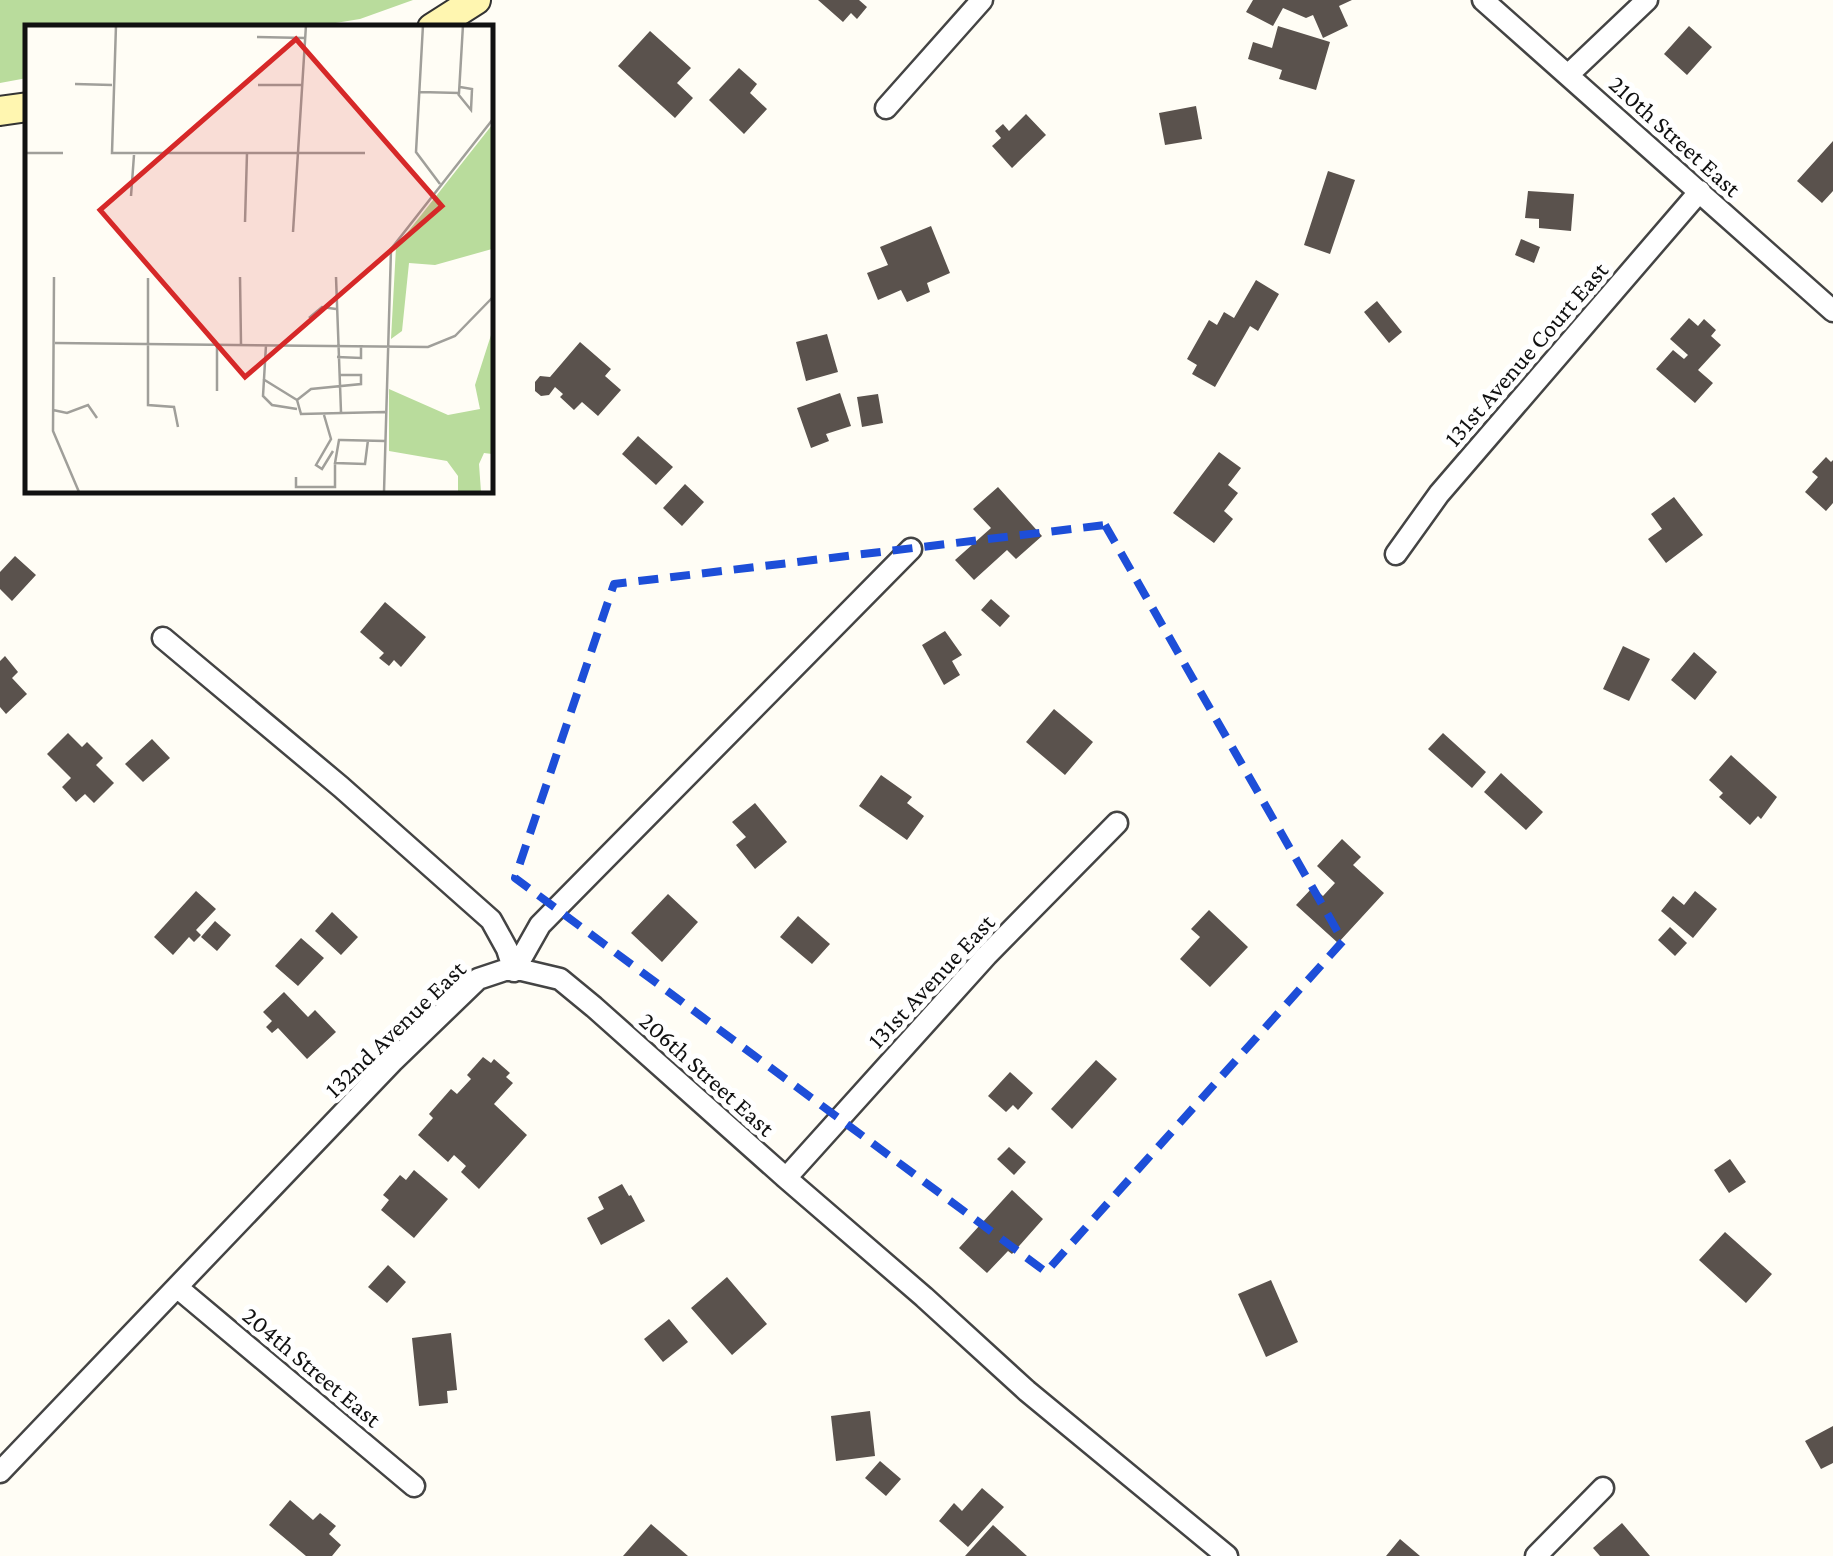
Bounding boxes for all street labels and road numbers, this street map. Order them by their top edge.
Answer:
street label: 210th Street East [1604,70,1747,202]
street label: 131st Avenue Court East [1439,256,1614,452]
street label: 131st Avenue East [862,908,1000,1053]
street label: 132nd Avenue East [319,955,471,1103]
street label: 206th Street East [634,1007,780,1142]
street label: 204th Street East [238,1301,387,1433]

